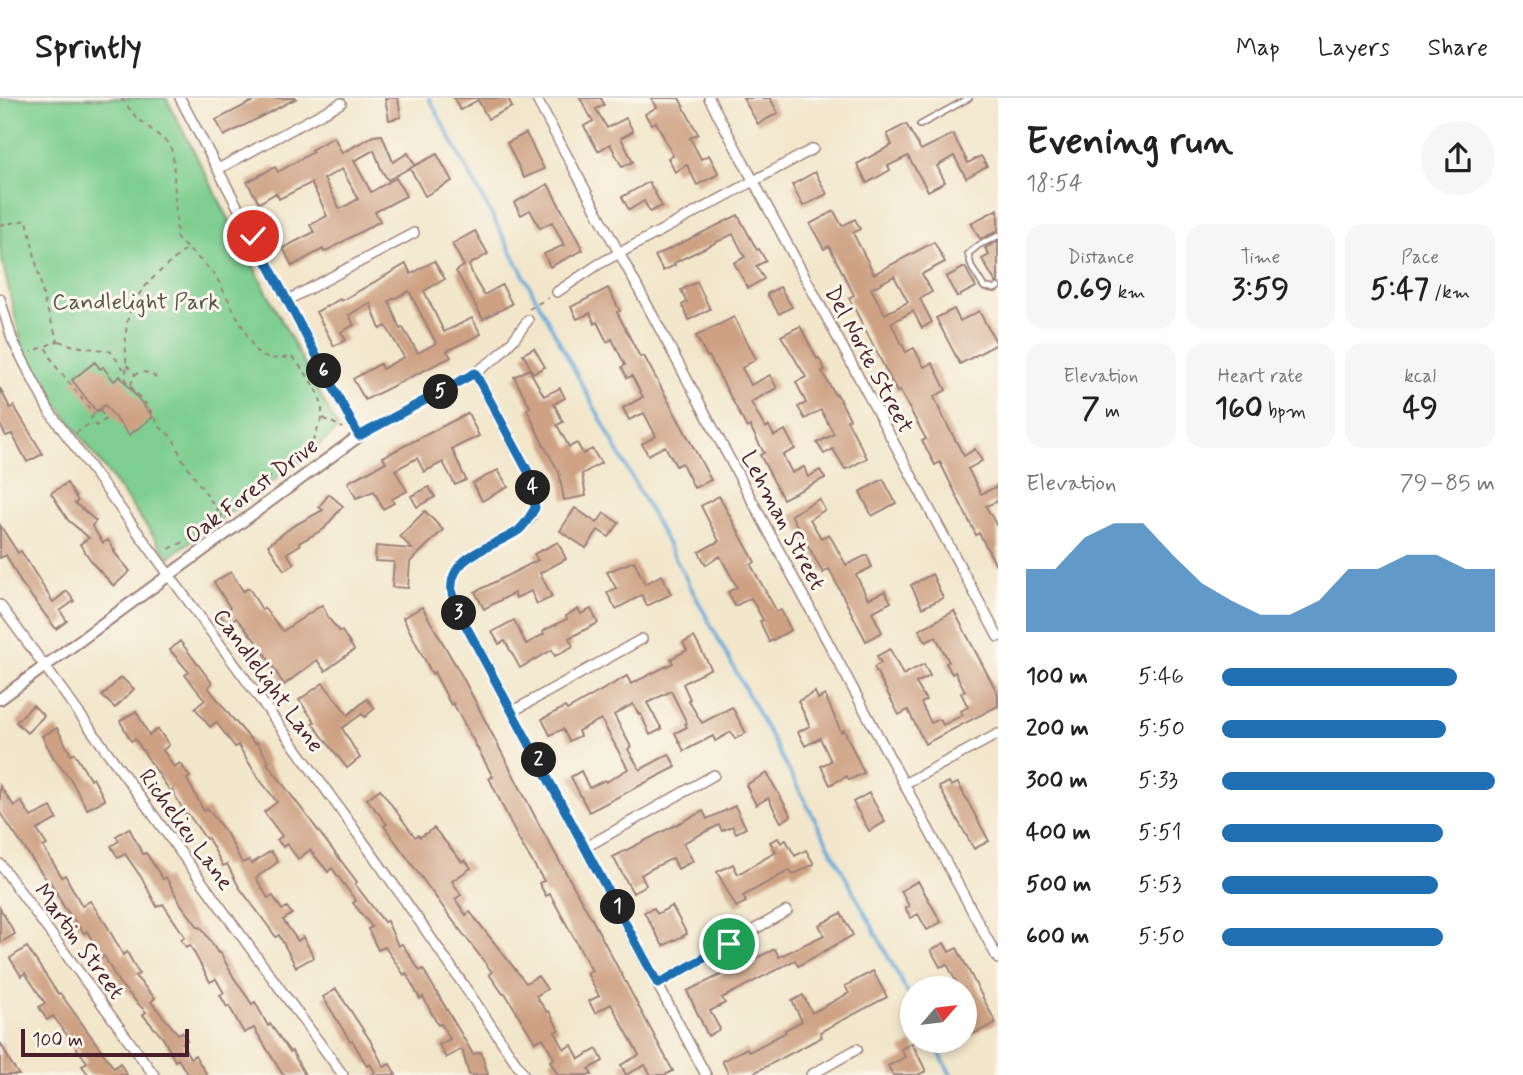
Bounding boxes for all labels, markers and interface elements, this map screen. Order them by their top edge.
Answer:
text: Sprintly [35,26,142,70]
text: Map [1236,33,1280,64]
text: Layers [1318,33,1390,64]
text: Share [1428,33,1488,64]
text: Evening run [1026,118,1233,167]
button: share [1421,121,1495,195]
text: 18:54 [1026,169,1083,199]
pin [223,206,283,266]
icon: check [234,217,272,255]
text: Distance [1067,245,1134,270]
text: Time [1241,245,1280,270]
text: Pace [1401,245,1439,270]
text: 0.69 [1056,270,1113,309]
text: 3:59 [1232,270,1289,309]
text: 5:47 [1370,270,1429,309]
text: km [1113,280,1145,305]
text: /km [1429,280,1470,305]
street label: Del Norte Street [817,281,920,439]
park label: Candlelight Park [52,288,220,318]
pin: 6 [306,354,342,388]
text: 6 [319,358,328,383]
text: Elevation [1063,364,1138,389]
text: Heart rate [1218,364,1303,389]
text: kcal [1404,364,1436,389]
pin: 5 [424,374,458,410]
text: 5 [435,379,446,404]
text: 7 [1082,389,1100,428]
text: 160 [1215,389,1263,428]
text: 49 [1402,389,1438,428]
text: m [1100,399,1120,424]
text: bpm [1263,399,1306,424]
street label: Oak Forest Drive [179,432,325,552]
street label: Lehman Street [733,446,832,596]
text: Elevation [1026,469,1117,499]
text: 79–85 m [1400,469,1495,499]
pin: 4 [516,470,550,506]
text: 4 [527,475,538,500]
pin: 3 [442,596,476,630]
text: 3 [454,600,463,625]
street label: Candlelight Lane [205,603,330,759]
text: 100 m [1026,662,1088,692]
text: 5:46 [1138,662,1184,692]
text: 200 m [1026,714,1089,744]
text: 5:50 [1138,714,1185,744]
pin: 2 [522,742,556,778]
text: 2 [534,747,543,772]
street label: Richelieu Lane [131,763,240,897]
text: 300 m [1026,766,1088,796]
text: 5:33 [1138,766,1178,796]
text: 400 m [1026,818,1091,848]
text: 5:51 [1138,818,1182,848]
text: 500 m [1026,870,1091,900]
text: 5:53 [1138,870,1181,900]
street label: Martin Street [26,878,131,1006]
pin: 1 [600,890,636,924]
text: 1 [613,894,622,919]
pin [699,914,759,974]
text: 600 m [1026,922,1089,952]
text: 5:50 [1138,922,1185,952]
icon: arrive [710,925,748,963]
north arrow [900,976,976,1054]
map controls [900,976,977,1053]
scale bar [21,1026,189,1058]
text: 100 m [32,1028,83,1053]

